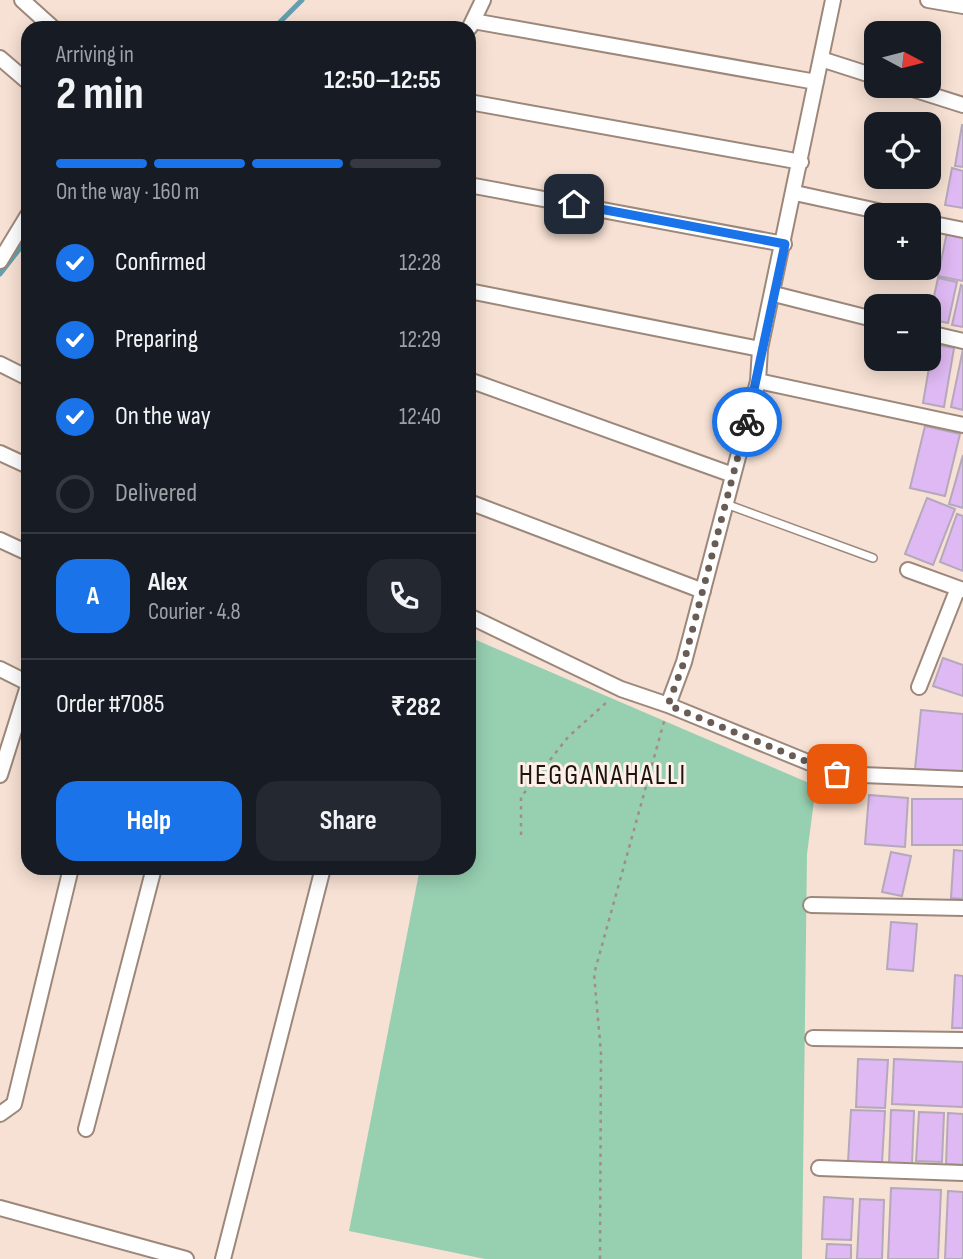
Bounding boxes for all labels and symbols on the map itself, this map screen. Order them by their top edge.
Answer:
north arrow [864,21,942,98]
pin [544,174,604,234]
courier [712,387,782,457]
pin [807,744,867,804]
district label: HEGGANAHALLI [519,759,687,792]

